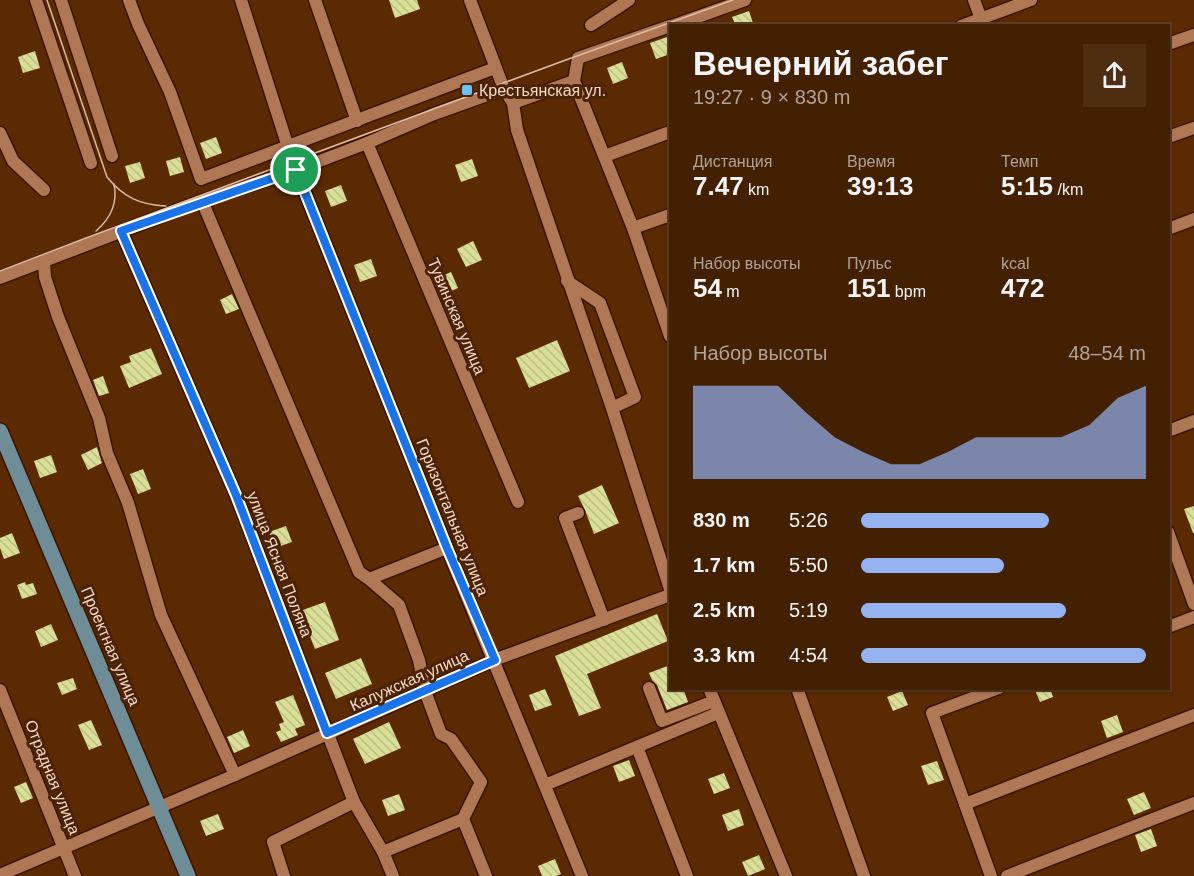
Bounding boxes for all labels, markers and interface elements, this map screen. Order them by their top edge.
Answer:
button: share [1083,44,1146,107]
text: Вечерний забег [693,45,949,82]
place label: Крестьянская ул. [479,82,606,99]
marker: Крестьянская ул. [460,83,474,97]
text: 19:27 · 9 × 830 m [693,86,850,108]
pin [270,144,321,195]
icon: arrive [279,153,312,186]
text: Дистанция [693,153,772,170]
text: Время [847,153,895,170]
text: Темп [1001,153,1038,170]
text: 7.47 [693,171,744,201]
text: 39:13 [847,171,914,201]
text: 5:15 [1001,171,1053,201]
text: km [744,181,769,198]
text: /km [1053,181,1083,198]
text: Набор высоты [693,255,800,272]
text: Пульс [847,255,892,272]
text: kcal [1001,255,1029,272]
street label: Тувинская улица [424,256,489,377]
text: 54 [693,273,722,303]
text: 151 [847,273,890,303]
text: 472 [1001,273,1044,303]
text: m [722,283,740,300]
text: bpm [890,283,926,300]
text: Набор высоты [693,342,827,364]
text: 48–54 m [1068,342,1146,364]
street label: Горизонтальная улица [413,436,492,598]
street label: улица Ясная Поляна [244,489,315,639]
text: 830 m [693,509,750,531]
text: 5:26 [789,509,828,531]
text: 1.7 km [693,554,755,576]
text: 5:50 [789,554,828,576]
street label: Проектная улица [78,584,143,708]
text: 2.5 km [693,599,755,621]
text: 5:19 [789,599,828,621]
text: 3.3 km [693,644,755,666]
text: 4:54 [789,644,828,666]
street label: Калужская улица [347,647,471,714]
street label: Отрадная улица [22,718,83,837]

